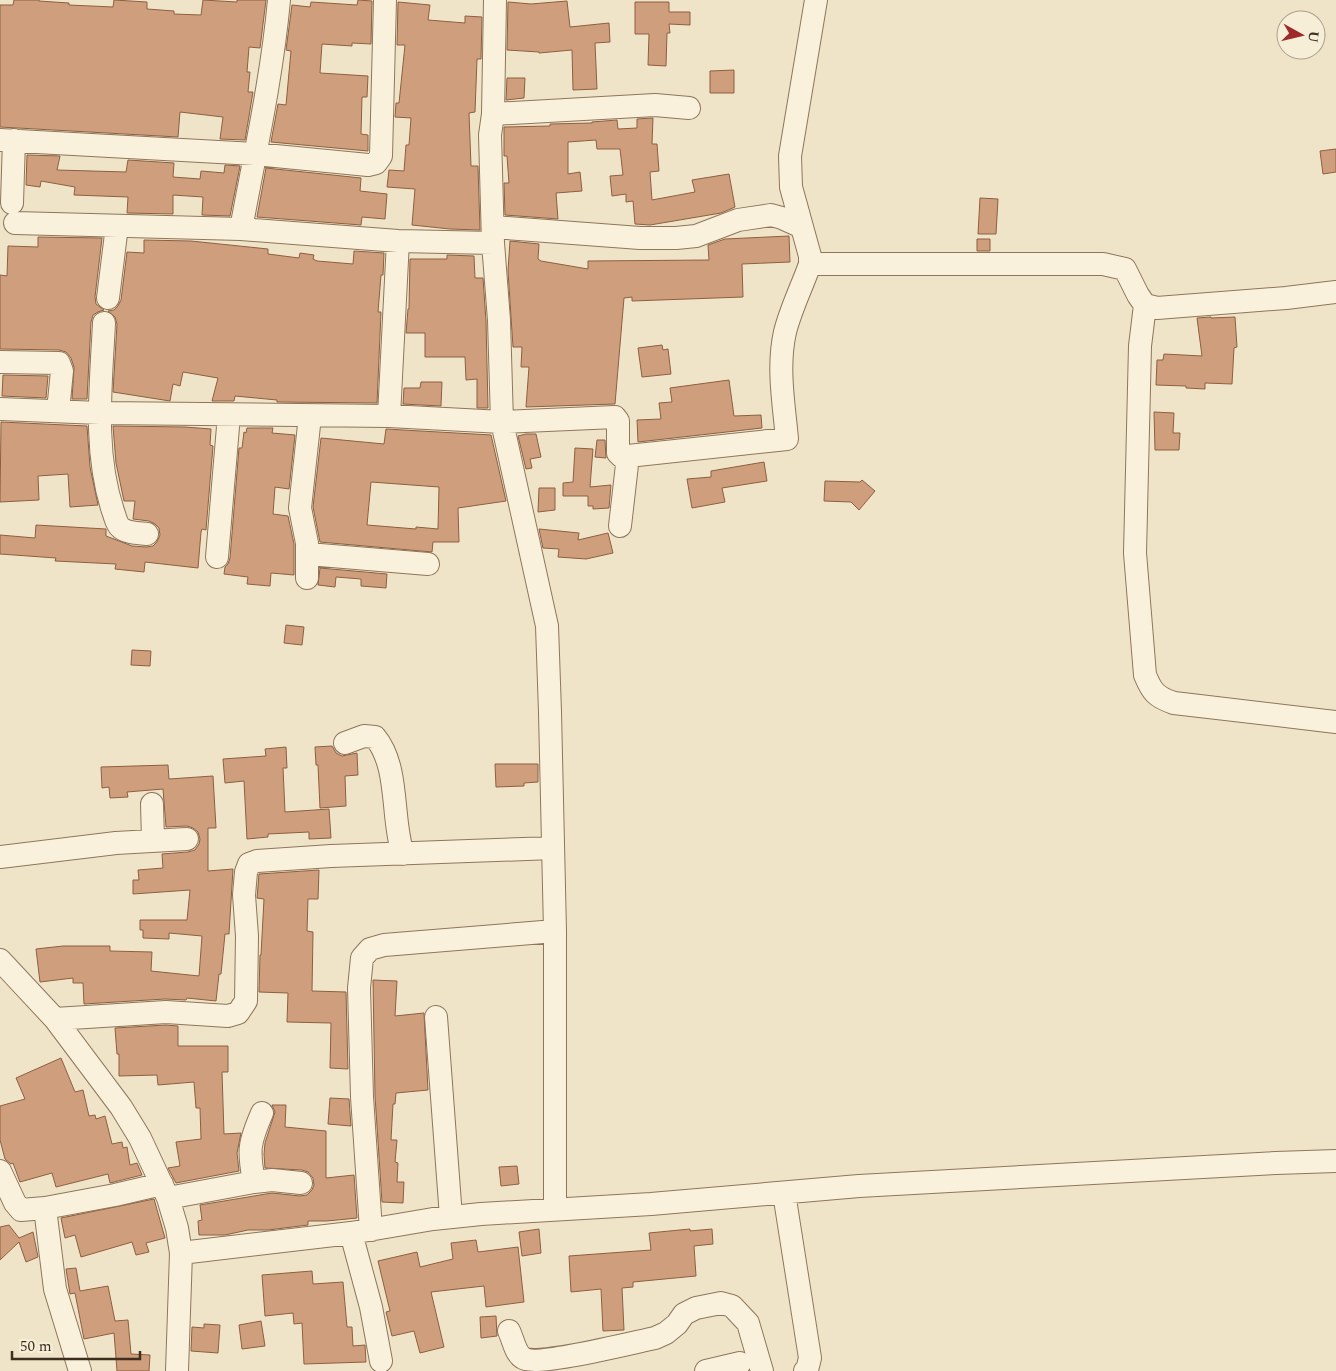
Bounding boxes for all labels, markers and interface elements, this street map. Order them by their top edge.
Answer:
north arrow [1276,10,1326,60]
text: U [1302,29,1325,44]
scale bar [12,1328,140,1360]
text: 50 m [20,1335,52,1358]

